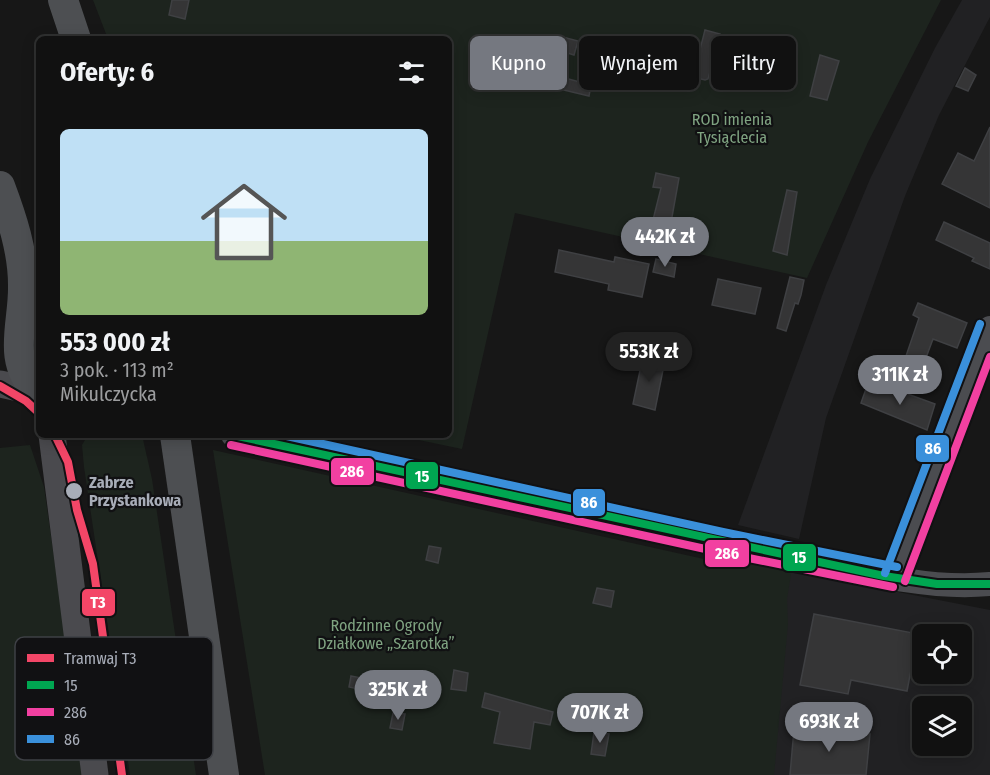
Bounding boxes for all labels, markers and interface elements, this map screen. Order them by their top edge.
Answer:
chip: Kupno [470,36,567,90]
chip: Wynajem [579,36,699,90]
chip: Filtry [711,36,796,90]
icon: filters [395,56,428,89]
text: Oferty: 6 [60,57,154,88]
park label: ROD imienia Tysiąclecia [692,110,772,148]
icon: home [190,168,298,276]
pin: 442K zł [610,217,720,268]
text: 442K zł [635,224,695,248]
text: 553 000 zł [60,327,170,358]
pin: 553K zł [594,332,704,383]
text: 553K zł [619,339,679,363]
pin: 311K zł [845,355,955,406]
text: 3 pok. · 113 m² [60,358,174,382]
text: 311K zł [872,362,928,386]
text: Mikulczycka [60,382,157,406]
line badge: 86 [915,434,950,463]
text: 86 [925,439,941,458]
line badge: 286 [330,457,375,486]
line badge: 15 [405,461,439,490]
text: 286 [339,462,364,481]
text: 15 [415,467,429,486]
place label: Zabrze Przystankowa [89,473,181,510]
marker: Zabrze Przystankowa [64,481,84,501]
line badge: 86 [572,488,606,517]
text: 86 [581,493,597,512]
line badge: 286 [704,539,750,568]
line badge: 15 [782,543,817,572]
text: 286 [714,544,739,563]
text: 15 [792,548,806,567]
line badge: T3 [81,588,116,617]
text: T3 [90,593,106,612]
park label: Rodzinne Ogrody Działkowe „Szarotka” [317,616,455,653]
map controls [912,624,972,756]
button: locate [912,624,972,684]
legend [15,637,213,760]
text: Tramwaj T3 [64,649,137,668]
pin: 325K zł [343,670,453,721]
text: 15 [64,676,78,695]
text: 325K zł [369,677,427,701]
pin: 707K zł [545,693,655,744]
button: layers [912,696,972,756]
text: 707K zł [571,700,629,724]
pin: 693K zł [774,702,884,753]
text: 286 [64,703,87,722]
text: 693K zł [799,709,859,733]
text: 86 [64,730,80,749]

